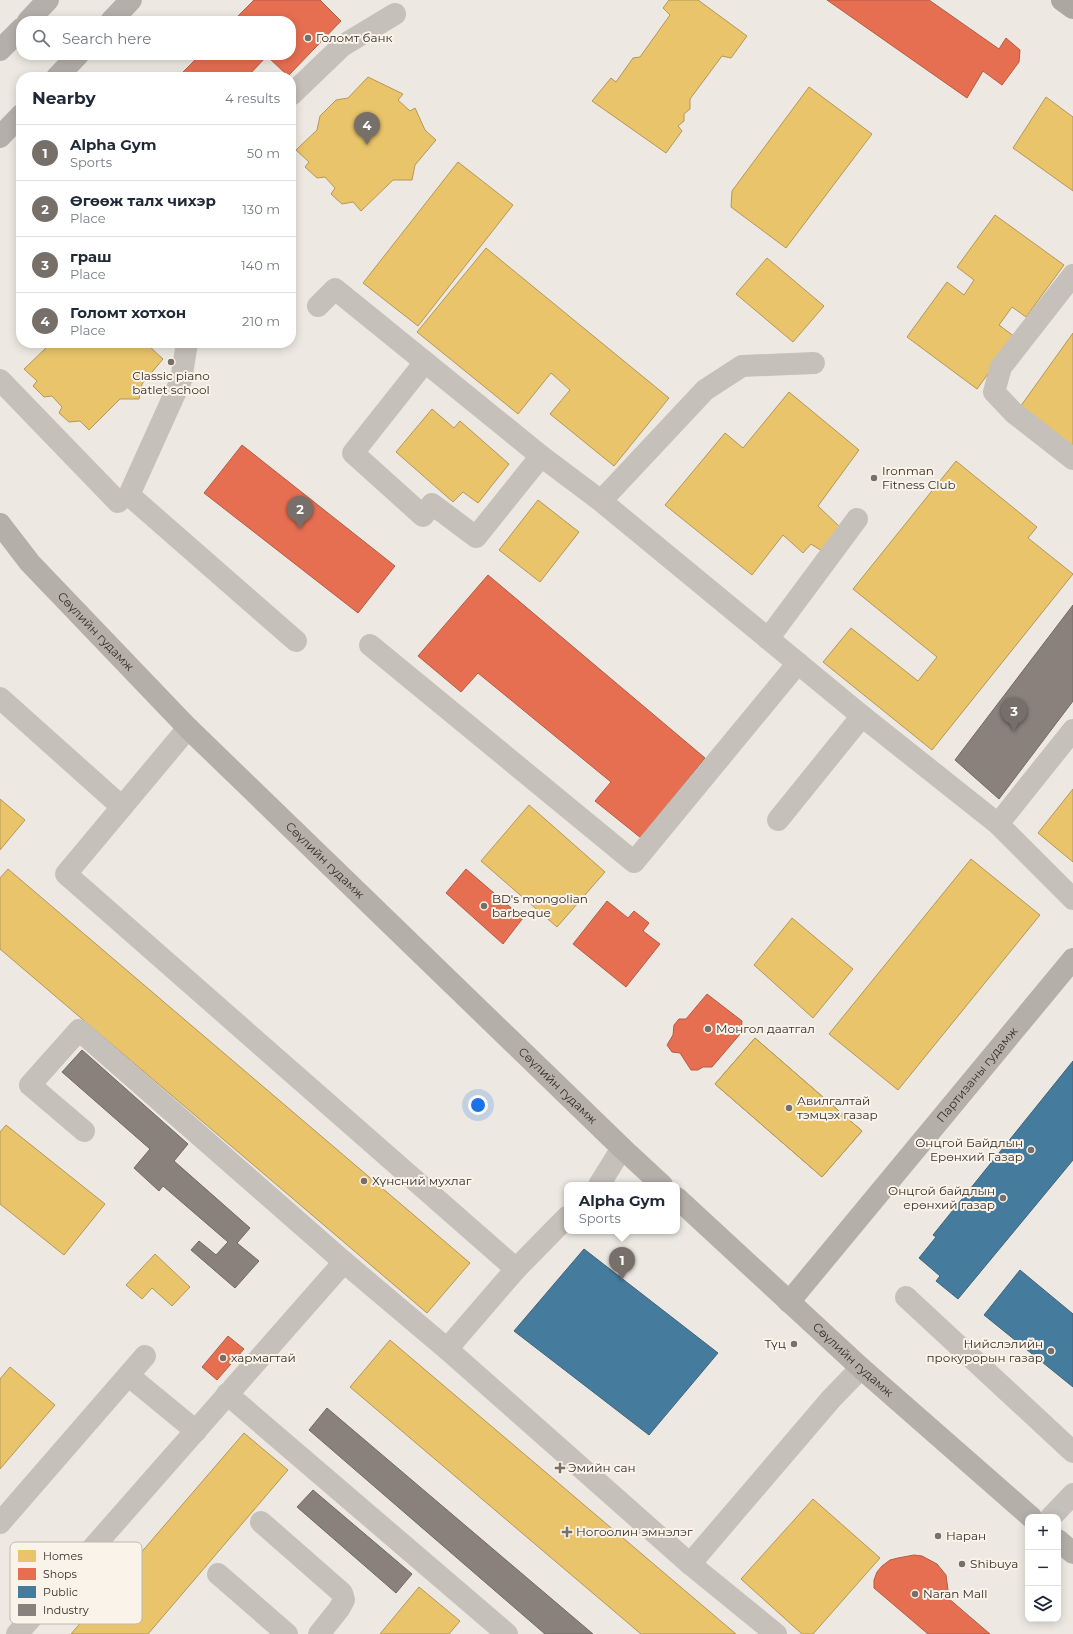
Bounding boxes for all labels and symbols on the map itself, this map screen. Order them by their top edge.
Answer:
place label: Голомт банк [316,30,393,45]
marker: Голомт банк [303,33,313,43]
pin: 4 [354,112,380,145]
marker: Classic piano batlet school [166,357,176,367]
place label: Classic piano batlet school [132,368,210,397]
place label: Ironman Fitness Club [882,463,956,492]
marker: Ironman Fitness Club [869,473,879,483]
pin: 2 [287,496,313,529]
street label: Сөүлийн гудамж [55,588,137,674]
pin: 3 [1001,698,1027,731]
street label: Сөүлийн гудамж [283,818,368,902]
place label: BD's mongolian barbeque [492,891,588,920]
marker: BD's mongolian barbeque [479,901,489,911]
place label: Монгол даатгал [716,1021,815,1036]
marker: Монгол даатгал [703,1024,713,1034]
street label: Партизаны гудамж [933,1024,1021,1125]
street label: Сөүлийн гудамж [515,1044,601,1127]
place label: Авилгалтай тэмцэх газар [797,1093,878,1122]
your location [468,1095,488,1115]
marker: Авилгалтай тэмцэх газар [784,1103,794,1113]
place label: Онцгой Байдлын Ерөнхий Газар [915,1135,1023,1164]
marker: Онцгой Байдлын Ерөнхий Газар [1026,1145,1036,1155]
place label: Хүнсний мухлаг [372,1173,472,1188]
marker: Хүнсний мухлаг [359,1176,369,1186]
place label: Онцгой байдлын ерөнхий газар [888,1183,995,1212]
marker: Онцгой байдлын ерөнхий газар [998,1193,1008,1203]
pin: 1 [609,1247,635,1280]
street label: Сөүлийн гудамж [810,1319,897,1400]
place label: Түц [764,1336,786,1351]
place label: Нийслэлийн прокурорын газар [927,1336,1043,1365]
marker: Түц [789,1339,799,1349]
marker: Нийслэлийн прокурорын газар [1046,1346,1056,1356]
place label: хармагтай [231,1350,296,1365]
marker: хармагтай [218,1353,228,1363]
place label: Эмийн сан [568,1460,636,1475]
marker: Эмийн сан [555,1463,565,1473]
place label: Ногоолин эмнэлэг [576,1524,693,1539]
marker: Ногоолин эмнэлэг [561,1526,573,1538]
place label: Наран [946,1528,986,1543]
marker: Наран [933,1531,943,1541]
legend [10,1542,142,1624]
text: Homes [43,1549,83,1563]
place label: Shibuya [970,1556,1018,1571]
marker: Shibuya [957,1559,967,1569]
text: Shops [43,1567,78,1581]
text: Public [43,1585,78,1599]
place label: Naran Mall [923,1586,988,1601]
marker: Naran Mall [910,1589,920,1599]
text: Industry [43,1603,89,1617]

